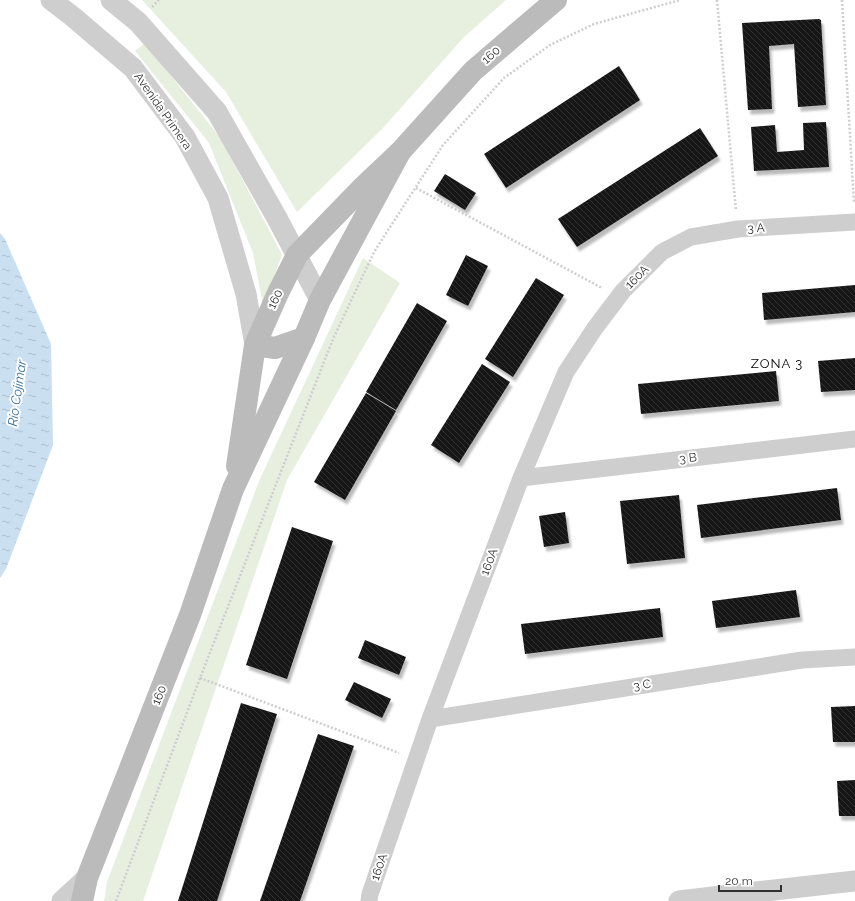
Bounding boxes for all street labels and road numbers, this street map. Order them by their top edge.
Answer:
street label: 160 [479,43,503,67]
street label: Avenida Primera [131,70,195,152]
street label: 3 A [747,221,765,235]
street label: 160A [622,262,652,292]
street label: 160 [264,287,286,311]
street label: 3 B [678,450,698,466]
street label: 160A [478,547,500,577]
street label: 3 C [632,677,652,693]
street label: 160 [149,683,169,707]
street label: 160A [368,852,390,882]

